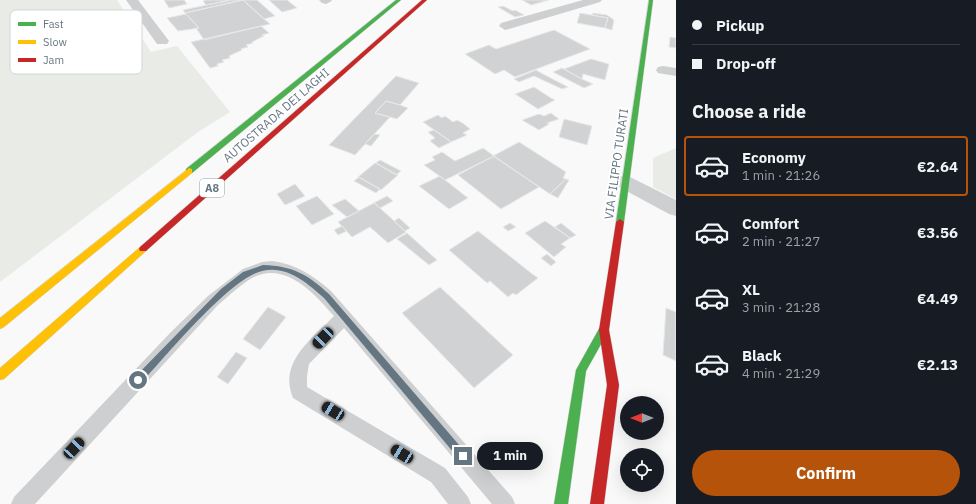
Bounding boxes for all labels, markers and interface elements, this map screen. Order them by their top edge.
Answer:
legend [10,10,142,74]
text: Pickup [716,16,764,35]
text: Fast [43,17,64,31]
text: Slow [43,35,67,49]
text: Jam [43,53,64,67]
text: Drop-off [716,54,776,73]
street label: AUTOSTRADA DEI LAGHI [220,64,333,165]
text: Choose a ride [692,100,806,123]
street label: VIA FILIPPO TURATI [601,107,631,220]
icon: car [694,148,730,184]
text: Economy [742,148,806,167]
text: €2.64 [917,157,958,176]
text: 1 min · 21:26 [742,167,820,184]
road number: A8 [200,179,224,197]
icon: car [694,214,730,250]
text: Comfort [742,214,799,233]
text: €3.56 [917,223,958,242]
text: 2 min · 21:27 [742,233,820,250]
icon: car [694,280,730,316]
text: XL [742,280,760,299]
text: €4.49 [917,289,958,308]
text: 3 min · 21:28 [742,299,820,316]
car [310,325,336,351]
icon: car [694,346,730,382]
text: Black [742,346,782,365]
text: €2.13 [917,355,958,374]
text: 4 min · 21:29 [742,365,820,382]
route start [129,371,147,389]
north arrow [620,396,664,440]
map controls [620,396,664,492]
car [320,400,346,422]
car [61,435,87,461]
callout: 1 min [477,442,543,470]
car [389,443,415,465]
route end [454,447,472,465]
text: 1 min [493,447,527,464]
button: locate [620,448,664,492]
button: Confirm [692,450,960,496]

